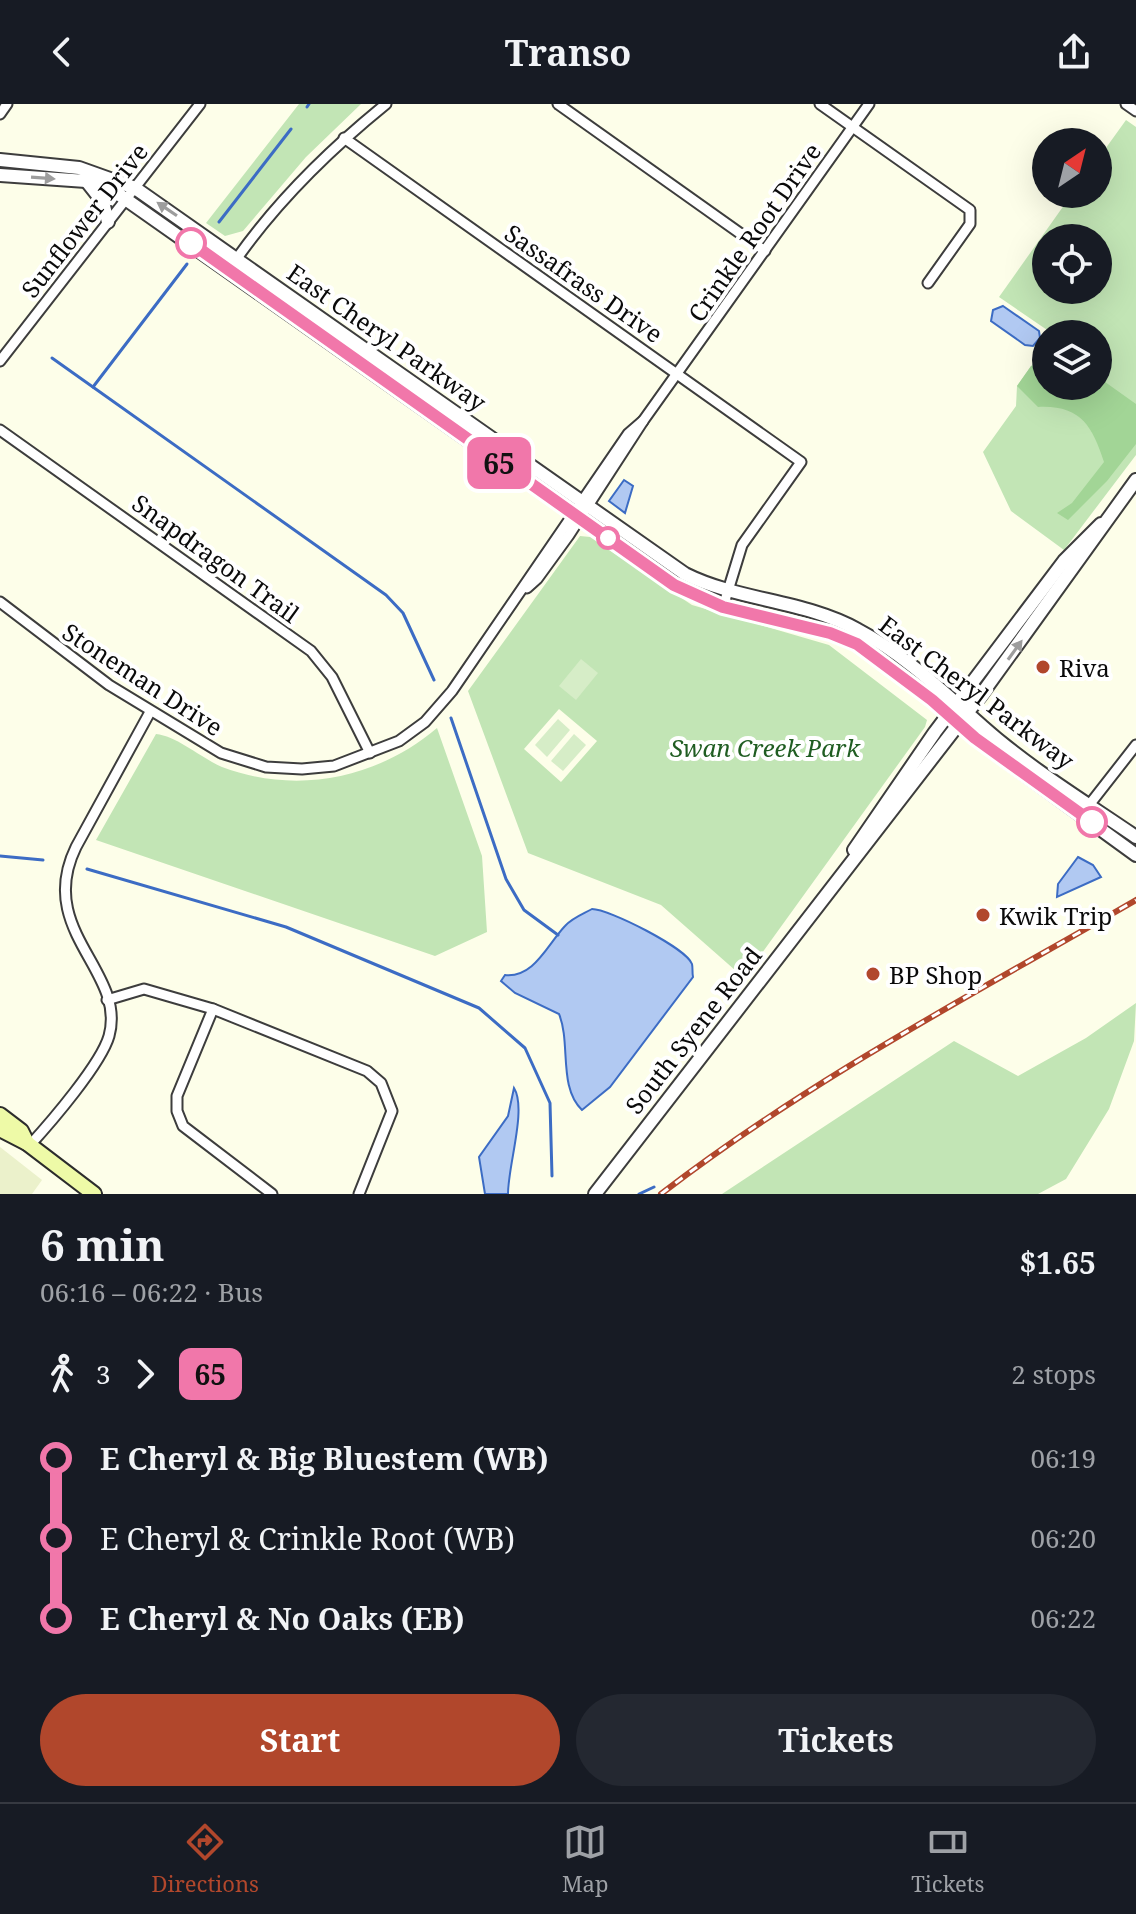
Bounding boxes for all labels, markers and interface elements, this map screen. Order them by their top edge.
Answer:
text: Transo [505,28,631,77]
icon: back [40,30,84,74]
icon: share [1052,30,1096,74]
north arrow [1032,128,1112,208]
map controls [1032,128,1112,400]
street label: Sunflower Drive [13,136,155,304]
street label: Crinkle Root Drive [680,136,828,328]
one-way arrow [31,172,56,185]
one-way arrow [156,202,177,217]
street label: Sassafrass Drive [498,216,670,350]
button: locate [1032,224,1112,304]
unlabelled marker [176,228,206,258]
street label: East Cheryl Parkway [281,256,493,418]
button: layers [1032,320,1112,400]
line badge: 65 [463,437,535,489]
text: 65 [483,444,515,482]
street label: Snapdragon Trail [126,486,306,630]
unlabelled marker [597,527,619,549]
street label: East Cheryl Parkway [873,608,1082,776]
street label: Stoneman Drive [57,615,229,743]
one-way arrow [1007,639,1023,661]
place label: Riva [1059,651,1110,684]
marker: Riva [1034,658,1052,676]
park label: Swan Creek Park [670,731,861,764]
unlabelled marker [1077,807,1107,837]
place label: Kwik Trip [999,899,1112,932]
marker: Kwik Trip [974,906,992,924]
street label: South Syene Road [617,939,769,1120]
place label: BP Shop [889,958,982,991]
marker: BP Shop [864,965,882,983]
text: 6 min [40,1214,165,1274]
text: $1.65 [1019,1242,1096,1283]
text: 06:16 – 06:22 · Bus [40,1274,263,1310]
icon: walk [40,1352,84,1396]
icon: forward [123,1352,167,1396]
text: 65 [195,1355,226,1393]
text: 3 [96,1356,111,1392]
text: 2 stops [1011,1356,1096,1392]
text: E Cheryl & Big Bluestem (WB) [100,1438,548,1479]
text: 06:19 [1030,1440,1096,1476]
text: E Cheryl & Crinkle Root (WB) [100,1518,515,1559]
text: 06:20 [1030,1520,1096,1556]
text: E Cheryl & No Oaks (EB) [100,1598,465,1639]
text: 06:22 [1030,1600,1096,1636]
button: Start [40,1694,560,1786]
button: Tickets [576,1694,1096,1786]
tab: Directions [151,1820,259,1898]
tab: Map [562,1820,608,1898]
tab: Tickets [911,1820,985,1898]

